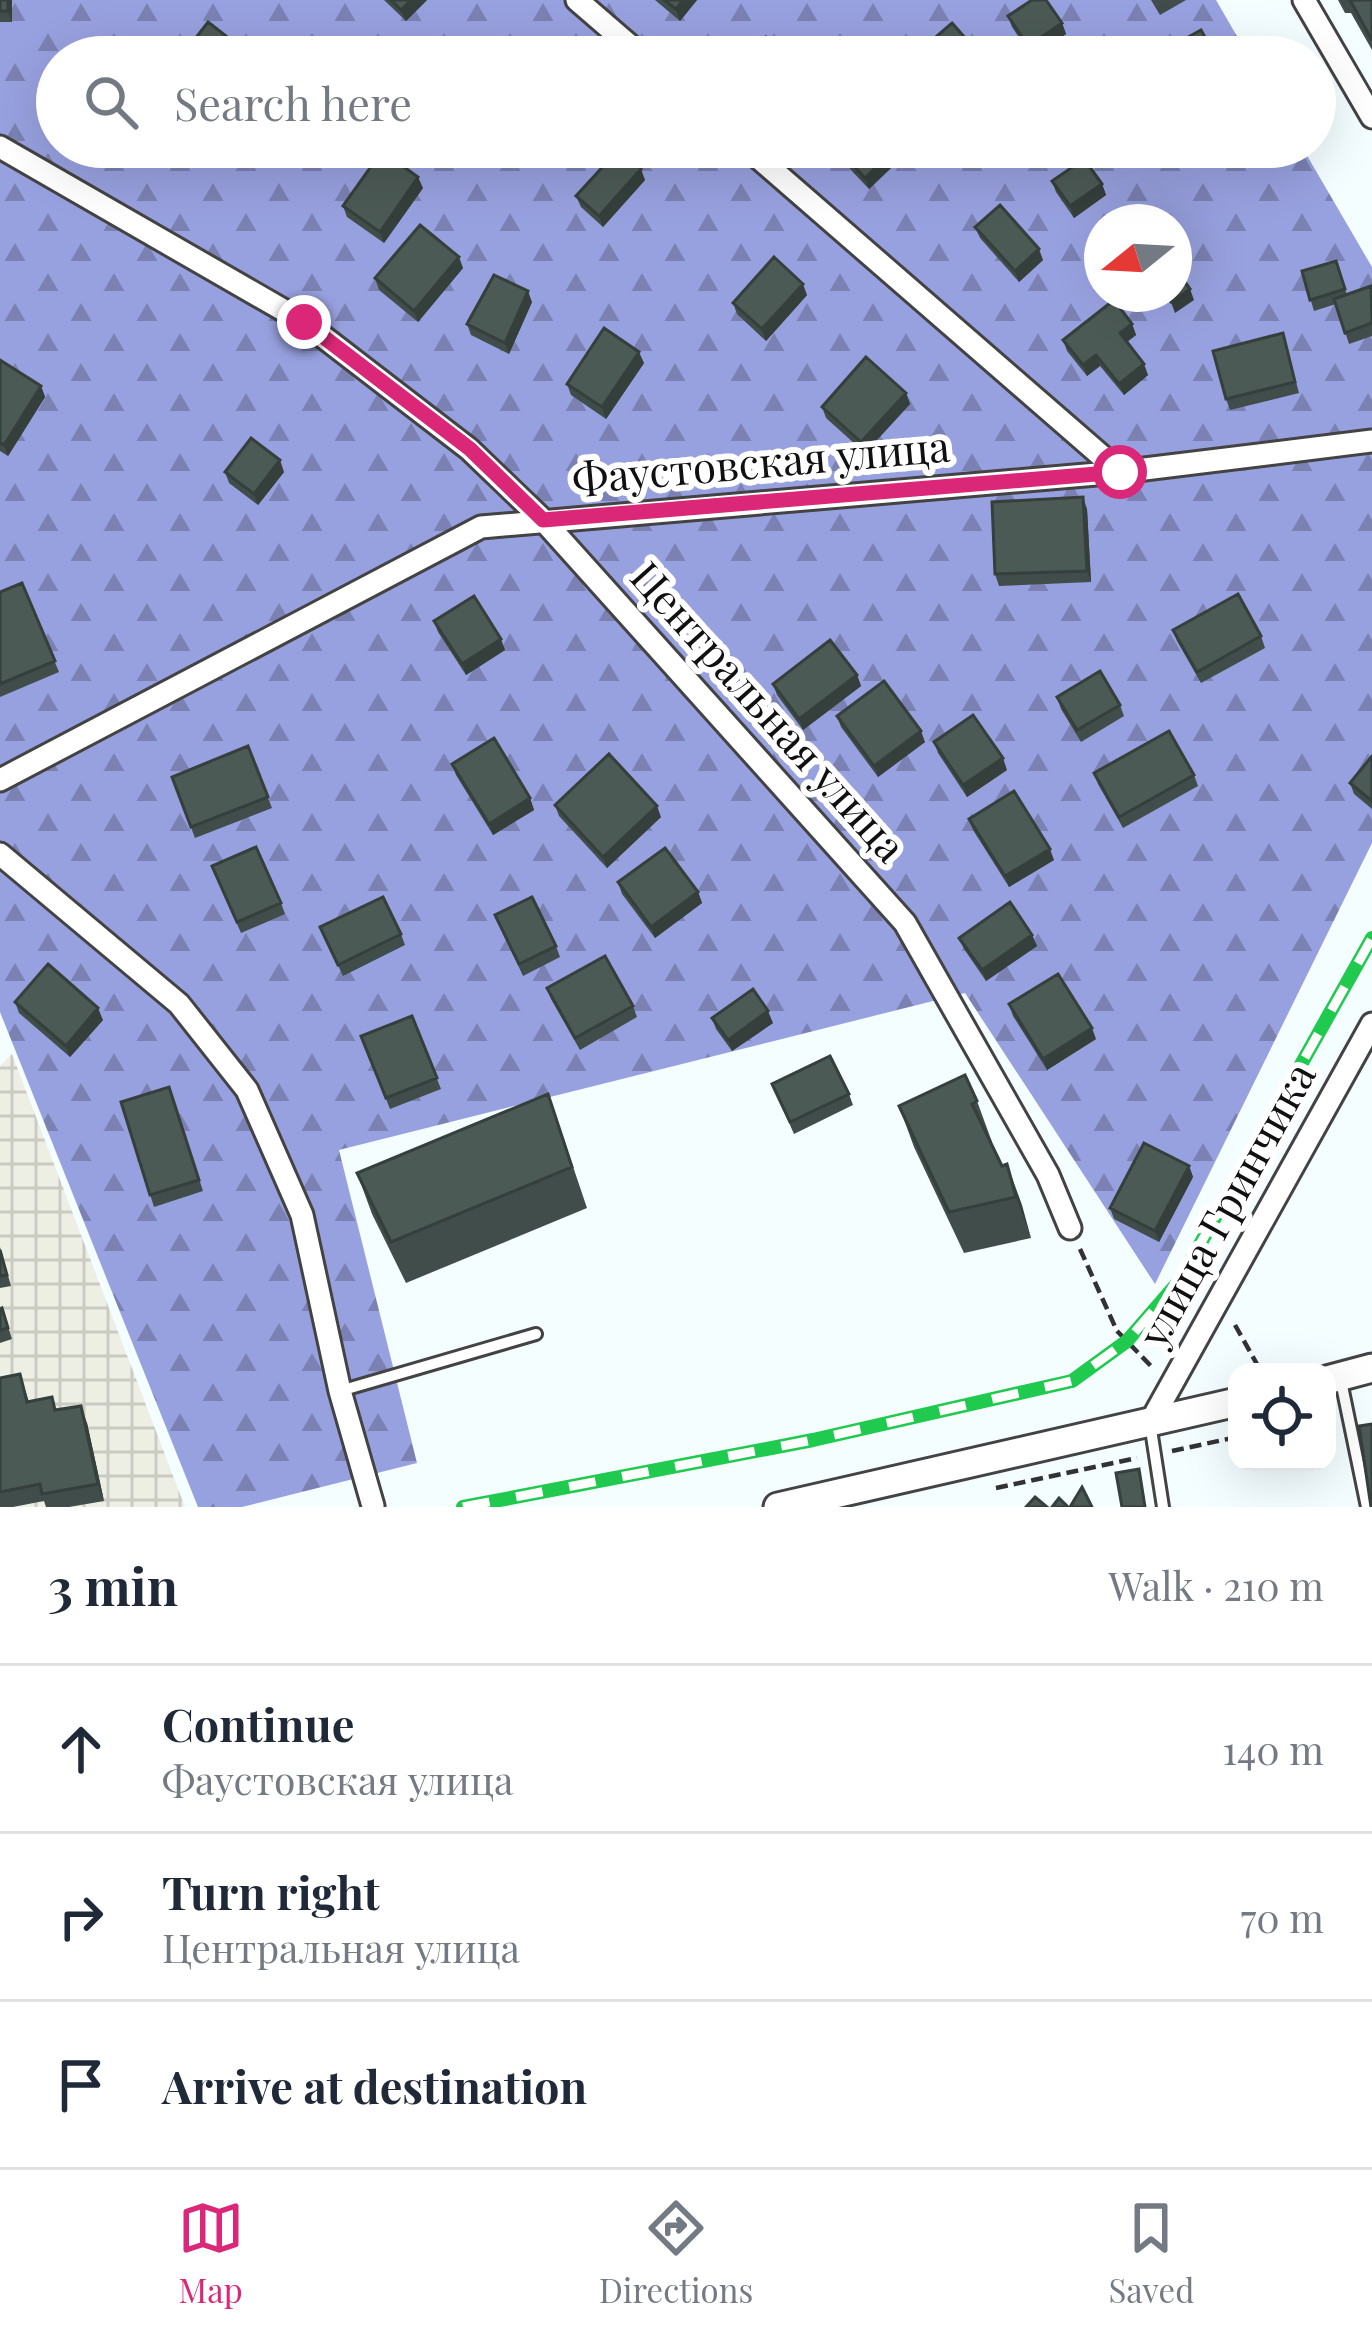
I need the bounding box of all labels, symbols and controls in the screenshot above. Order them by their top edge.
search box [36,36,1336,168]
icon: search [78,69,144,135]
text: Search here [174,72,412,132]
north arrow [1084,204,1192,312]
route end [277,295,331,349]
street label: Фаустовская улица [570,417,952,505]
route start [1093,445,1147,499]
street label: Центральная улица [620,549,919,873]
street label: улица Гринчика [1123,1052,1327,1357]
map controls [1228,1363,1336,1471]
button: locate [1228,1363,1336,1471]
text: 3 min [48,1551,178,1619]
text: Walk · 210 m [1109,1559,1324,1611]
text: Continue [162,1693,354,1753]
icon: ahead [48,1716,114,1782]
text: 140 m [1223,1723,1324,1775]
text: Фаустовская улица [162,1753,513,1805]
text: Turn right [162,1861,380,1921]
icon: right [48,1884,114,1950]
text: 70 m [1240,1891,1324,1943]
text: Центральная улица [162,1921,520,1973]
icon: arrive [48,2052,114,2118]
text: Arrive at destination [162,2055,587,2115]
tab: Map [178,2195,244,2311]
tab: Directions [599,2195,753,2311]
tab: Saved [1109,2195,1194,2311]

